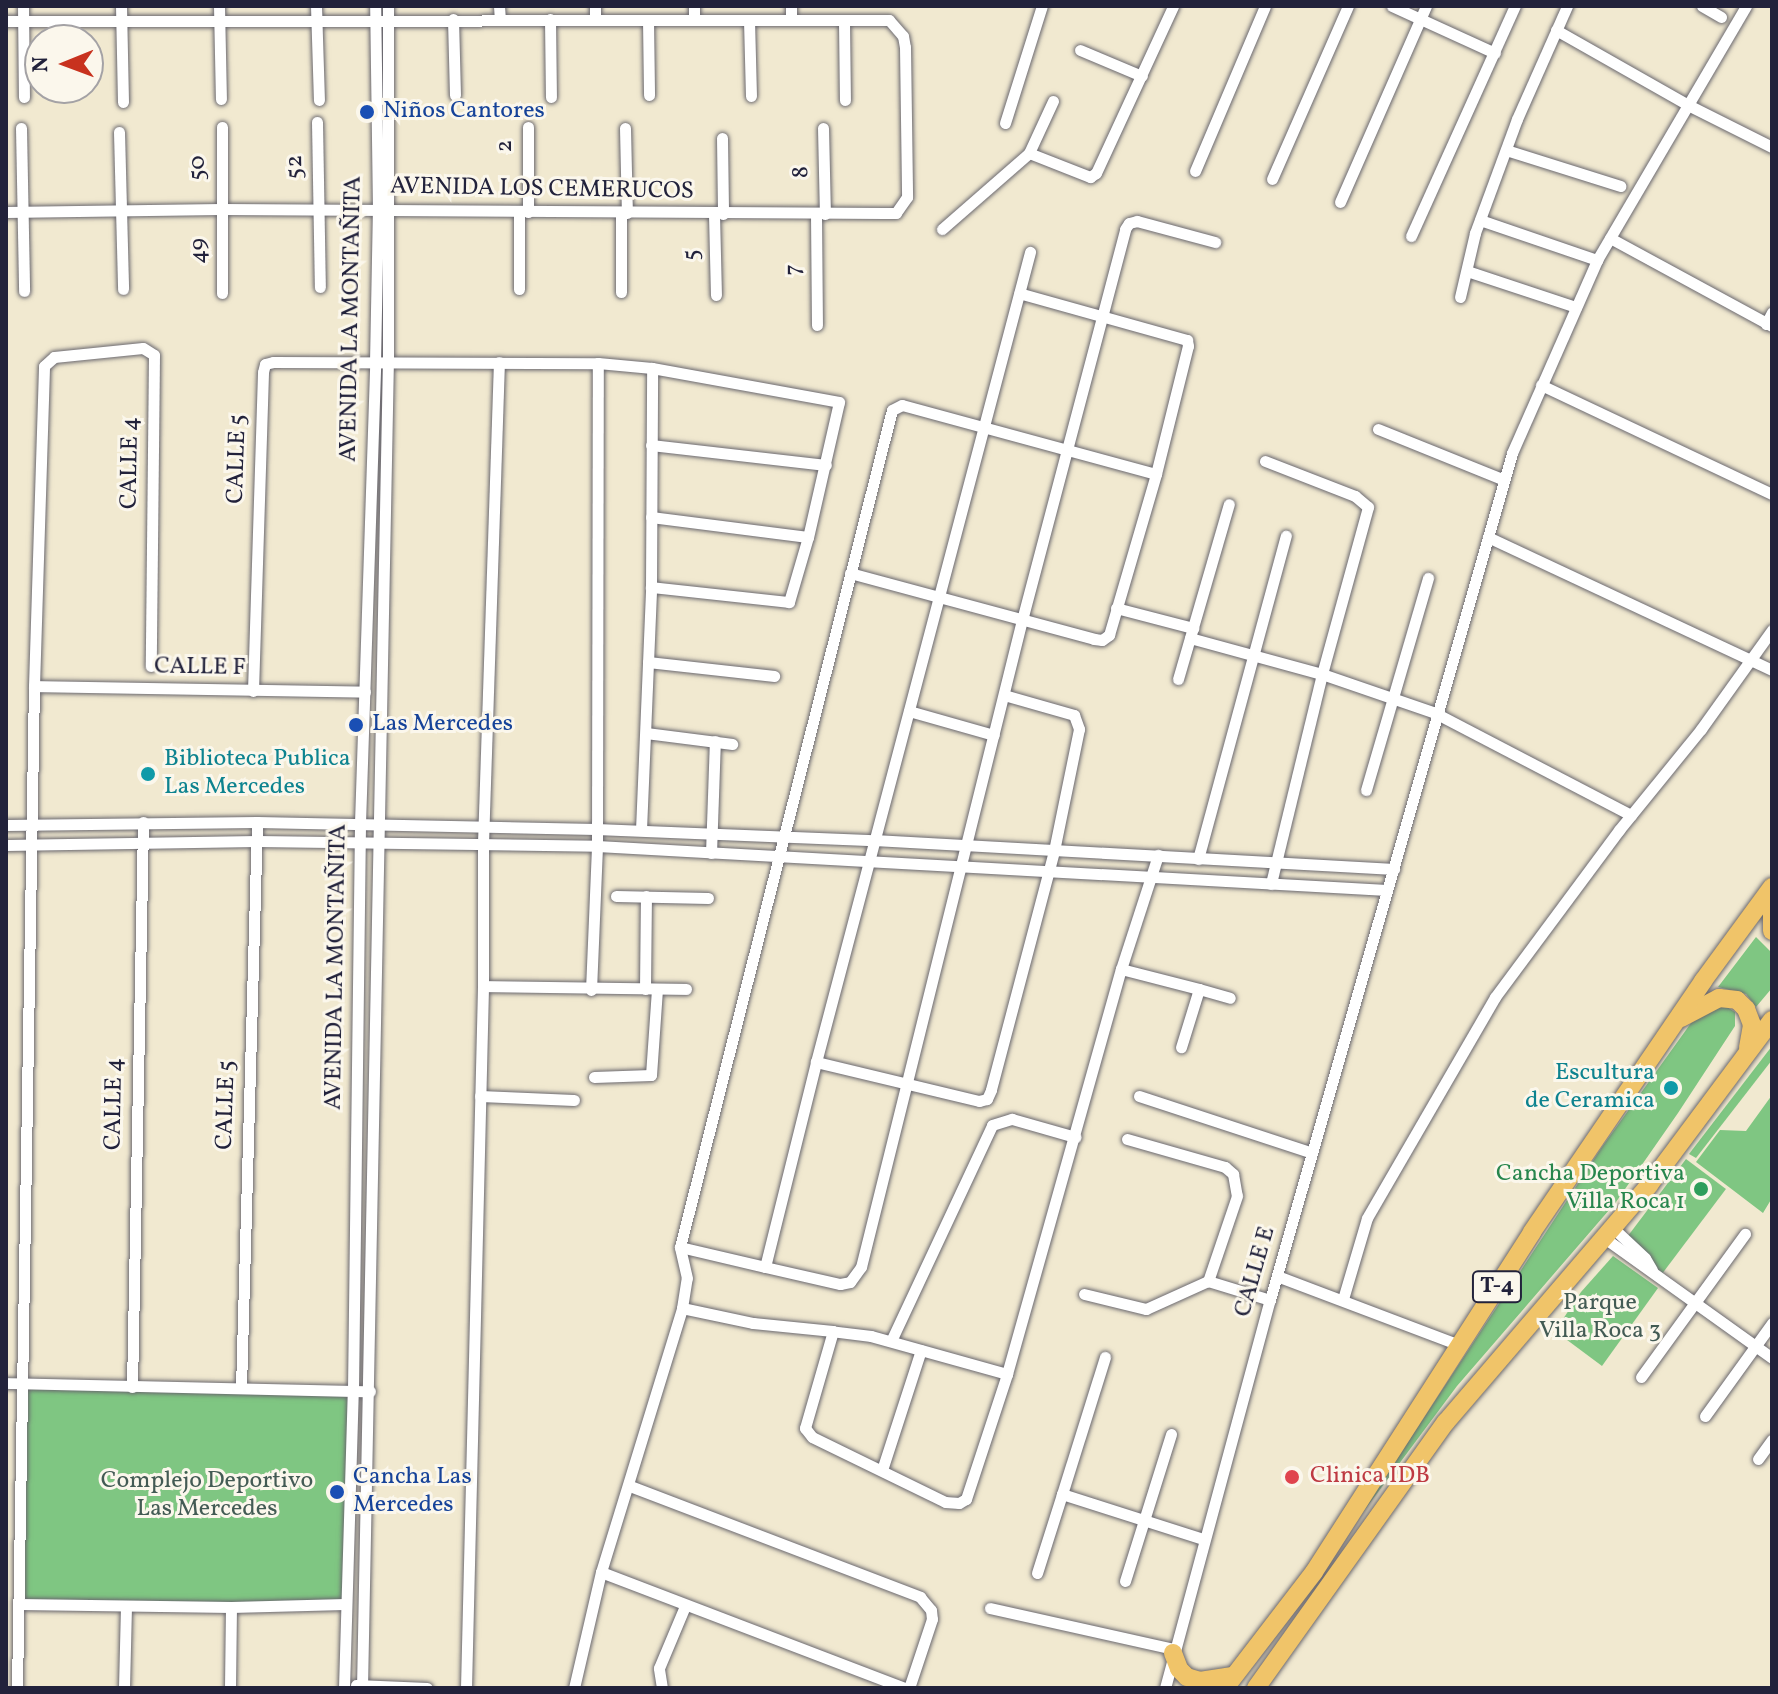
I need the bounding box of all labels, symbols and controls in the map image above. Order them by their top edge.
north arrow [24,24,104,104]
text: N [26,56,57,73]
place label: Niños Cantores [383,98,545,126]
marker: Niños Cantores [358,103,376,121]
street label: 2 [492,140,520,152]
street label: 50 [185,155,213,181]
street label: 52 [281,155,311,179]
street label: 8 [787,165,817,179]
street label: AVENIDA LOS CEMERUCOS [390,173,694,207]
street label: AVENIDA LA MONTAÑITA [335,176,369,462]
street label: 49 [186,238,214,264]
street label: 5 [679,249,707,261]
street label: 7 [781,264,809,276]
street label: CALLE 5 [222,414,254,504]
street label: CALLE 4 [116,416,146,510]
street label: CALLE F [154,653,246,683]
place label: Las Mercedes [372,711,513,739]
marker: Las Mercedes [347,716,365,734]
place label: Biblioteca Publica Las Mercedes [164,746,351,802]
marker: Biblioteca Publica Las Mercedes [139,765,157,783]
street label: AVENIDA LA MONTAÑITA [320,824,354,1110]
street label: CALLE 4 [100,1057,130,1151]
street label: CALLE 5 [211,1060,243,1150]
place label: Escultura de Ceramica [1525,1060,1655,1116]
marker: Escultura de Ceramica [1662,1079,1680,1097]
place label: Cancha Deportiva Villa Roca 1 [1496,1161,1685,1217]
marker: Cancha Deportiva Villa Roca 1 [1692,1180,1710,1198]
street label: CALLE E [1229,1224,1283,1320]
road number: T-4 [1471,1269,1523,1305]
park label: Parque Villa Roca 3 [1539,1290,1661,1346]
place label: Clinica IDB [1310,1463,1430,1491]
place label: Cancha Las Mercedes [353,1464,472,1520]
marker: Clinica IDB [1281,1466,1303,1488]
park label: Complejo Deportivo Las Mercedes [101,1468,313,1524]
marker: Cancha Las Mercedes [328,1483,346,1501]

